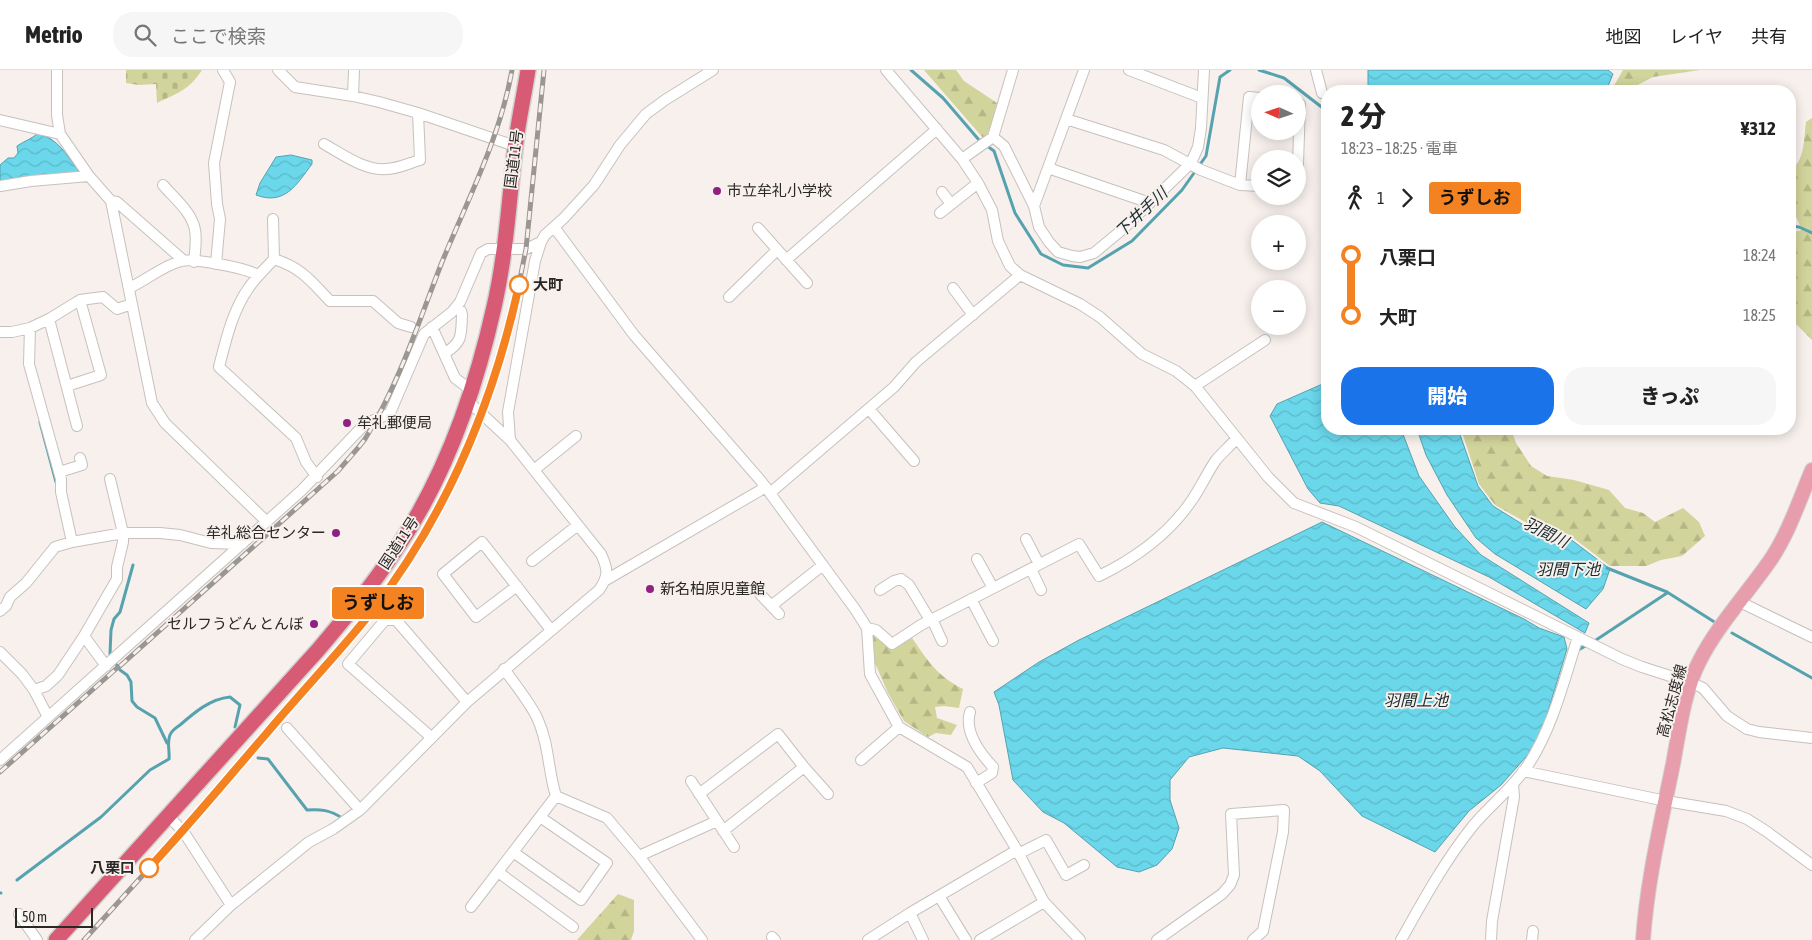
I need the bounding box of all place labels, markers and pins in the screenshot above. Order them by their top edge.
place label: 市立牟礼小学校 [727,182,832,199]
marker: 市立牟礼小学校 [711,185,723,197]
marker: 大町 [509,275,529,295]
place label: 大町 [533,276,563,293]
place label: 牟礼郵便局 [357,414,432,431]
marker: 牟礼郵便局 [341,417,353,429]
place label: 牟礼総合センター [206,524,326,541]
marker: 牟礼総合センター [330,527,342,539]
place label: 新名柏原児童館 [660,580,765,597]
marker: 新名柏原児童館 [644,583,656,595]
place label: セルフうどん とんぼ [167,615,304,632]
marker: セルフうどん とんぼ [308,618,320,630]
marker: 八栗口 [139,858,159,878]
place label: 八栗口 [90,859,135,876]

